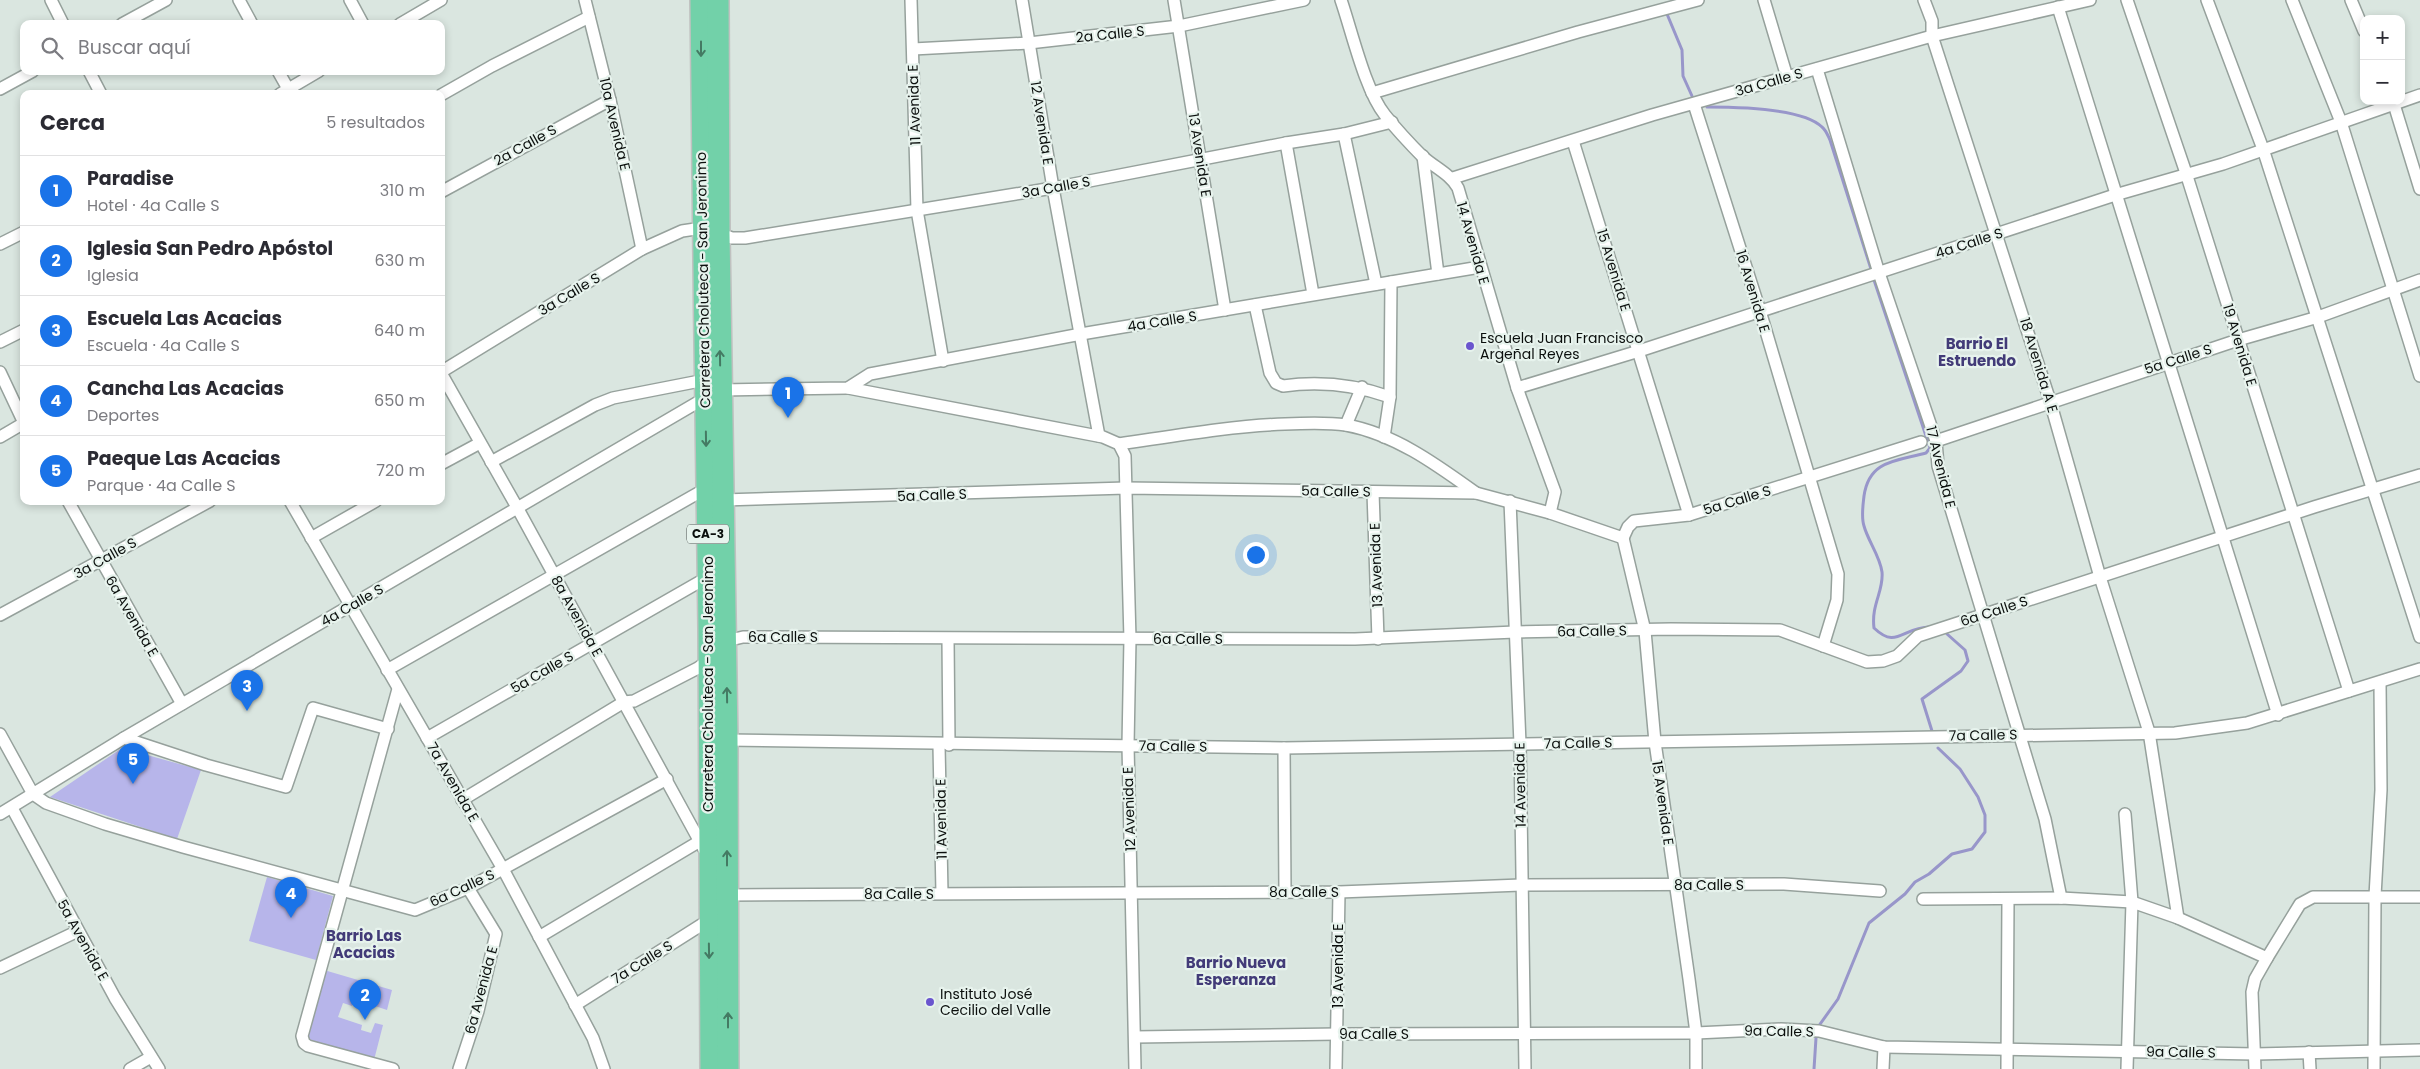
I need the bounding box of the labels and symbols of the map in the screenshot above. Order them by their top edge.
street label: 2a Calle S [1075,20,1145,48]
one-way arrow [696,40,706,56]
street label: 3a Calle S [1733,63,1805,101]
street label: 11 Avenida E [903,64,925,146]
street label: 10a Avenida E [595,76,635,172]
street label: 12 Avenida E [1026,80,1058,166]
street label: 13 Avenida E [1183,112,1217,198]
street label: 2a Calle S [490,120,560,170]
street label: Carretera Choluteca - San Jeronimo [691,152,715,408]
street label: 3a Calle S [1020,171,1092,203]
street label: 14 Avenida E [1452,199,1494,287]
street label: 4a Calle S [1933,223,2005,263]
street label: 15 Avenida E [1592,226,1636,314]
street label: 16 Avenida E [1731,247,1775,335]
street label: 3a Calle S [534,268,604,320]
street label: 19 Avenida E [2218,301,2262,389]
street label: 4a Calle S [1126,306,1198,336]
street label: 18 Avenida A E [2015,315,2063,415]
place label: Escuela Juan Francisco Argeñal Reyes [1480,328,1643,364]
district label: Barrio El Estruendo [1938,333,2017,371]
street label: 5a Calle S [2142,339,2214,379]
marker: Escuela Juan Francisco Argeñal Reyes [1464,340,1476,352]
one-way arrow [715,350,725,366]
pin: 1 [772,377,804,418]
street label: 17 Avenida E [1921,424,1961,510]
one-way arrow [701,430,711,446]
street label: 5a Calle S [1301,480,1371,502]
street label: 5a Calle S [1701,480,1773,520]
street label: 5a Calle S [897,484,967,506]
street label: 13 Avenida E [1365,522,1387,608]
road number: CA-3 [687,524,729,544]
street label: 3a Calle S [70,532,140,584]
your location [1243,542,1269,568]
street label: Carretera Choluteca - San Jeronimo [698,556,718,812]
street label: 6a Avenida E [101,572,163,660]
street label: 8a Avenida E [546,572,608,660]
street label: 4a Calle S [317,579,387,631]
street label: 6a Calle S [1958,591,2030,631]
street label: 6a Calle S [1557,620,1627,642]
street label: 6a Calle S [748,627,818,647]
street label: 6a Calle S [1153,629,1223,649]
street label: 5a Calle S [507,646,577,698]
pin: 3 [231,670,263,711]
one-way arrow [722,688,732,704]
street label: 7a Calle S [1949,724,2017,746]
street label: 7a Calle S [1544,732,1612,754]
street label: 7a Calle S [1139,735,1207,757]
street label: 7a Avenida E [422,738,484,826]
street label: 14 Avenida E [1509,742,1531,828]
pin: 5 [117,743,149,784]
street label: 15 Avenida E [1647,759,1679,847]
street label: 12 Avenida E [1118,766,1140,852]
street label: 11 Avenida E [930,778,952,860]
one-way arrow [722,850,732,866]
street label: 6a Calle S [426,864,498,912]
street label: 8a Calle S [1674,875,1744,895]
pin: 4 [275,877,307,918]
street label: 8a Calle S [1269,882,1339,902]
street label: 8a Calle S [864,884,934,904]
street label: 5a Avenida E [52,896,114,984]
street label: 13 Avenida E [1328,924,1348,1008]
district label: Barrio Las Acacias [326,925,402,963]
street label: 7a Calle S [608,935,676,989]
one-way arrow [704,942,714,959]
street label: 6a Avenida E [460,944,502,1036]
district label: Barrio Nueva Esperanza [1186,952,1286,990]
pin: 2 [349,979,381,1020]
place label: Instituto José Cecilio del Valle [940,984,1051,1020]
marker: Instituto José Cecilio del Valle [924,996,936,1008]
one-way arrow [723,1013,733,1029]
street label: 9a Calle S [1744,1020,1814,1042]
street label: 9a Calle S [1339,1024,1409,1044]
street label: 9a Calle S [2146,1041,2216,1063]

